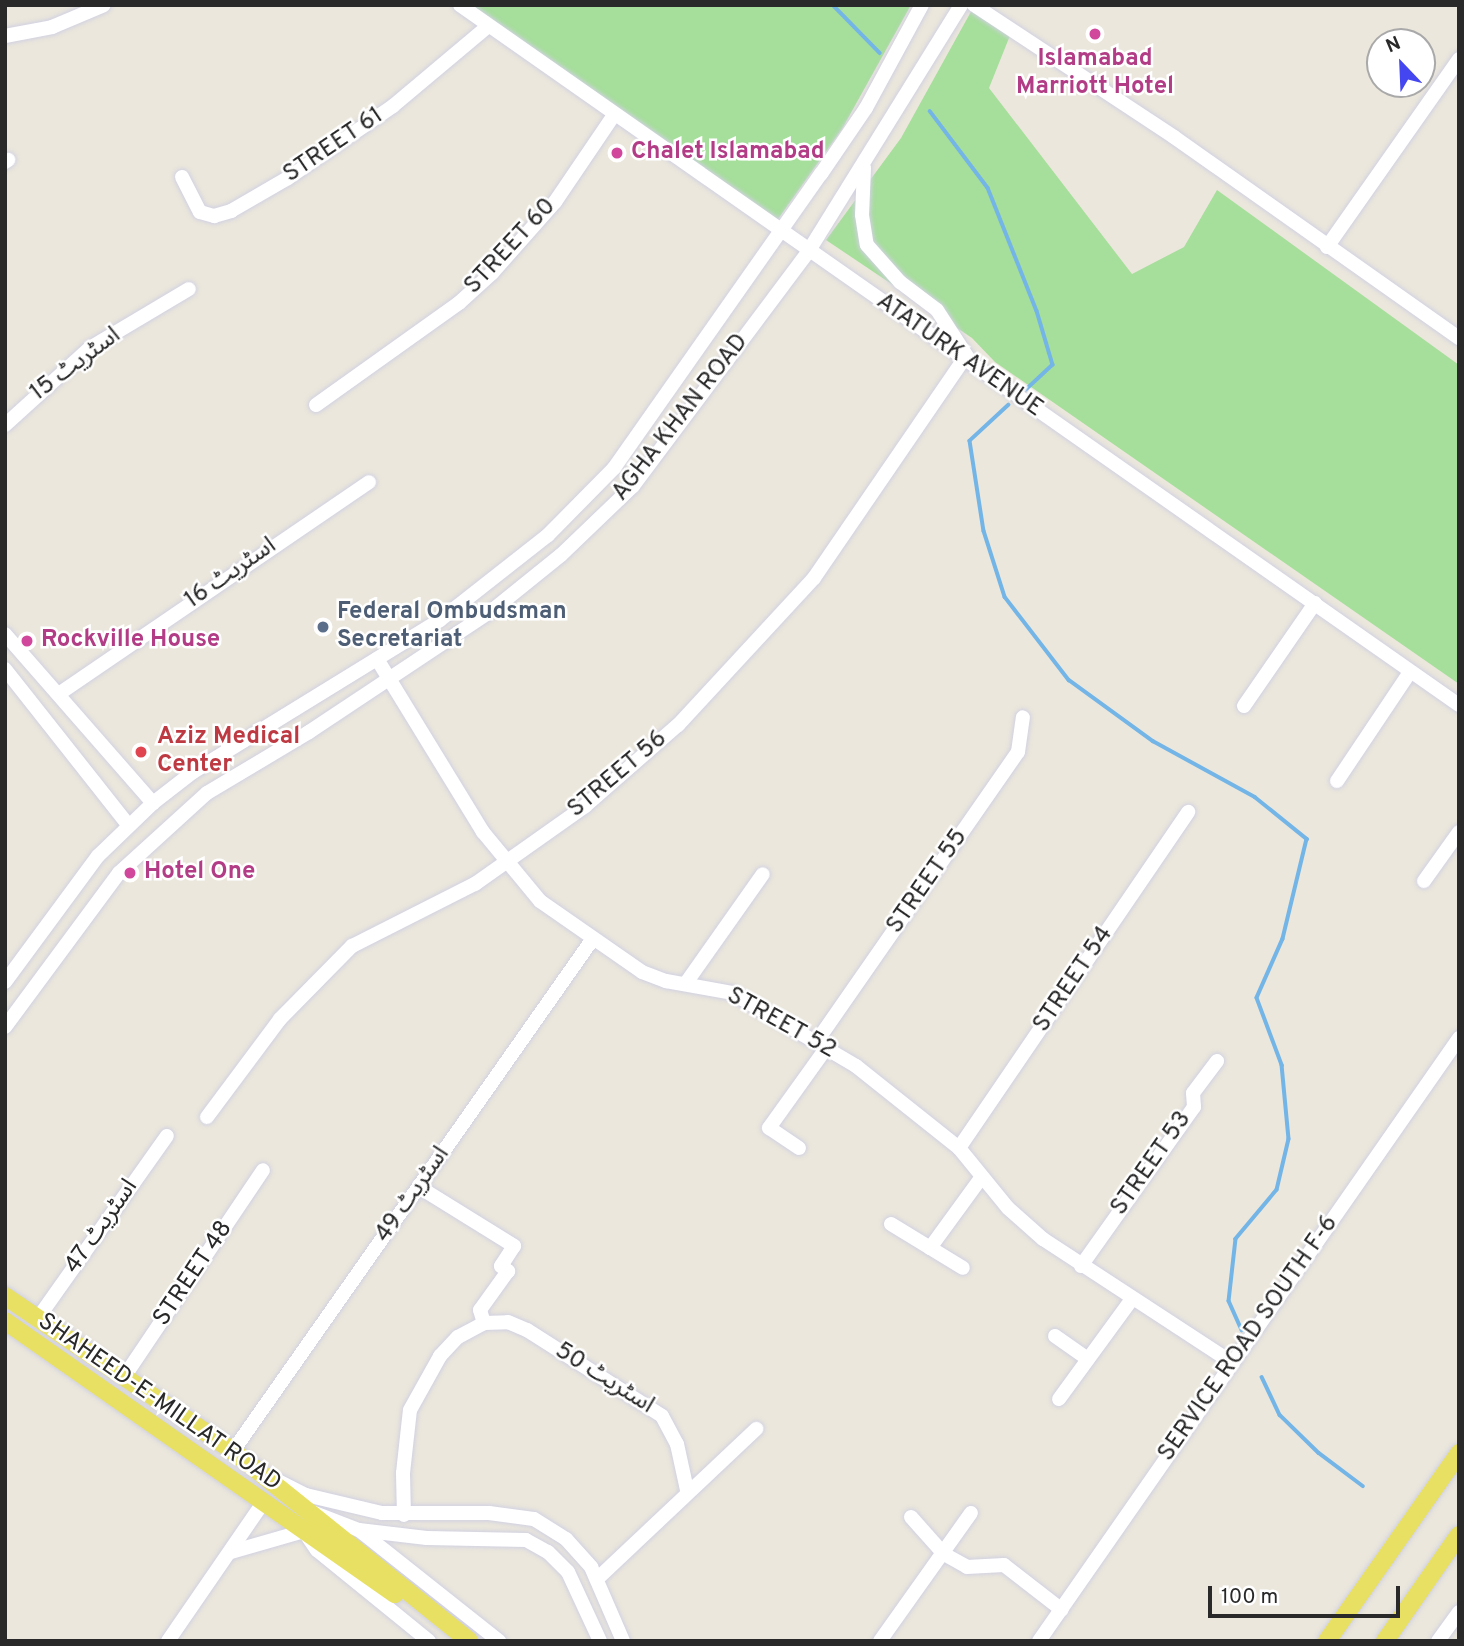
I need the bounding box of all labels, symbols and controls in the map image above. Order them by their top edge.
marker: Islamabad Marriott Hotel [1087,26,1103,42]
north arrow [1366,28,1436,98]
text: N [1383,32,1405,59]
place label: Islamabad Marriott Hotel [1016,46,1174,102]
street label: STREET 61 [278,102,390,190]
place label: Chalet Islamabad [631,139,825,167]
marker: Chalet Islamabad [609,145,625,161]
street label: STREET 60 [459,193,563,301]
street label: ATATURK AVENUE [870,288,1048,424]
street label: اسٹریٹ 15 [25,322,127,408]
street label: AGHA KHAN ROAD [607,328,755,508]
street label: اسٹریٹ 16 [180,532,282,616]
place label: Federal Ombudsman Secretariat [337,599,567,655]
marker: Federal Ombudsman Secretariat [315,619,331,635]
place label: Rockville House [41,627,220,655]
marker: Rockville House [19,633,35,649]
place label: Aziz Medical Center [157,724,300,780]
street label: STREET 56 [562,725,674,825]
marker: Aziz Medical Center [131,742,151,762]
street label: STREET 55 [881,824,975,940]
place label: Hotel One [144,859,255,887]
marker: Hotel One [122,865,138,881]
street label: STREET 54 [1028,921,1120,1039]
street label: STREET 52 [721,982,841,1066]
street label: STREET 53 [1105,1106,1199,1222]
street label: اسٹریٹ 49 [370,1142,456,1248]
street label: اسٹریٹ 47 [59,1174,145,1280]
street label: SERVICE ROAD SOUTH F-6 [1153,1210,1345,1468]
street label: STREET 48 [148,1216,240,1332]
street label: SHAHEED-E-MILLAT ROAD [31,1308,287,1498]
street label: اسٹریٹ 50 [549,1337,659,1421]
scale bar [1212,1572,1404,1616]
text: 100 m [1221,1584,1278,1611]

